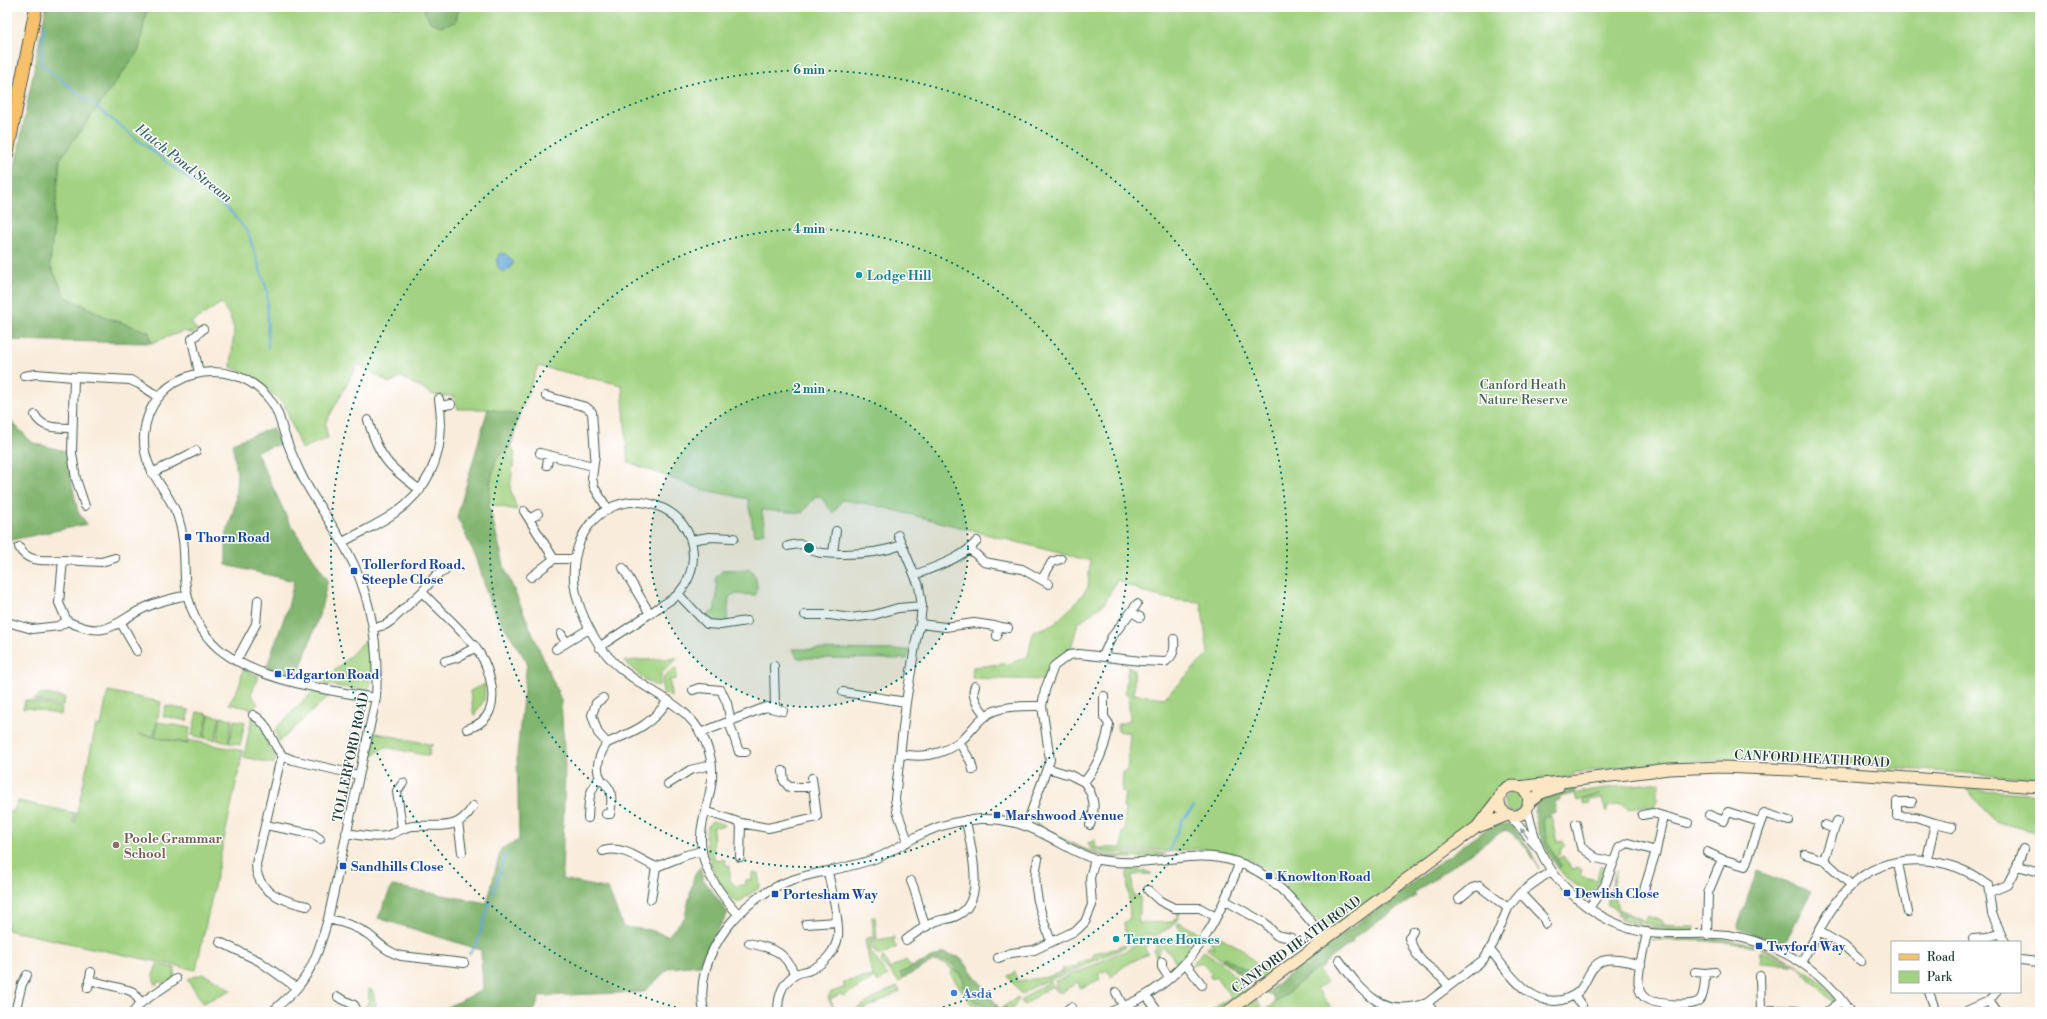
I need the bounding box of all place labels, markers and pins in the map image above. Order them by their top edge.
place label: Lodge Hill [867,268,932,284]
marker: Lodge Hill [854,270,864,280]
place label: Thorn Road [196,530,270,546]
marker: Thorn Road [183,532,193,542]
centre of rings [802,541,816,555]
place label: Tollerford Road, Steeple Close [362,557,465,588]
marker: Tollerford Road, Steeple Close [349,566,359,576]
place label: Edgarton Road [286,667,379,683]
marker: Edgarton Road [273,669,283,679]
place label: Marshwood Avenue [1005,808,1124,824]
marker: Marshwood Avenue [992,810,1002,820]
place label: Poole Grammar School [124,831,222,862]
marker: Poole Grammar School [111,840,121,850]
place label: Sandhills Close [351,859,444,875]
marker: Sandhills Close [338,861,348,871]
place label: Knowlton Road [1277,869,1371,885]
marker: Knowlton Road [1264,871,1274,881]
place label: Dewlish Close [1575,886,1659,902]
place label: Portesham Way [783,887,878,903]
marker: Dewlish Close [1562,888,1572,898]
marker: Portesham Way [770,889,780,899]
place label: Terrace Houses [1124,932,1220,948]
marker: Terrace Houses [1111,934,1121,944]
place label: Twyford Way [1767,939,1846,955]
marker: Twyford Way [1754,941,1764,951]
place label: Asda [961,986,993,1002]
marker: Asda [949,988,959,998]

